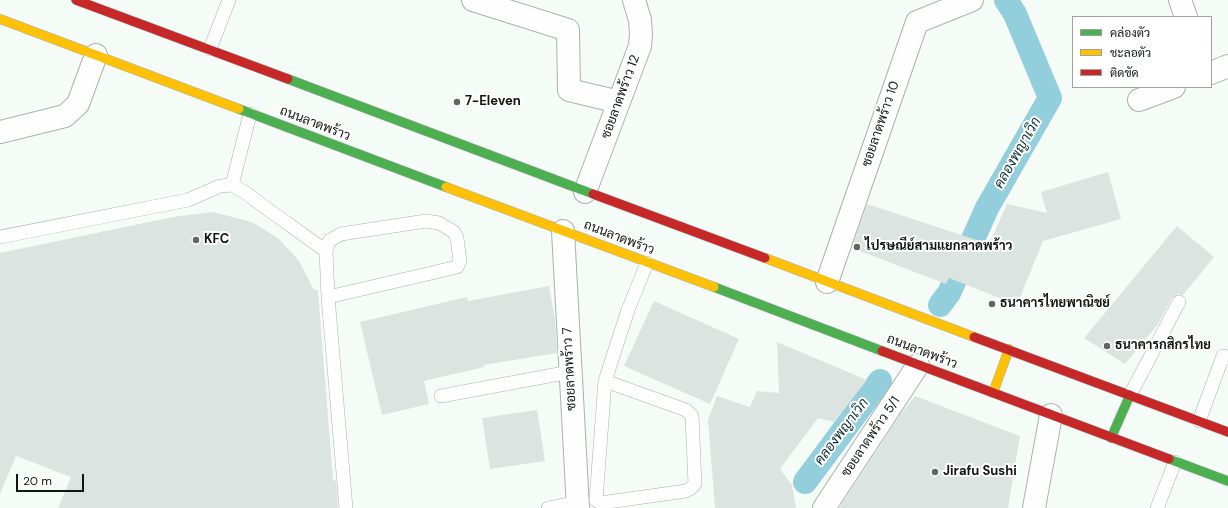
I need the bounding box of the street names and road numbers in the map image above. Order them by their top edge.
street label: ซอยลาดพร้าว 12 [599,53,643,141]
street label: ซอยลาดพร้าว 10 [859,79,903,169]
street label: ถนนลาดพร้าว [278,103,352,145]
street label: ถนนลาดพร้าว [582,217,656,259]
street label: ซอยลาดพร้าว 7 [560,327,580,411]
street label: ถนนลาดพร้าว [885,331,959,373]
street label: ซอยลาดพร้าว 5/1 [838,394,904,480]

